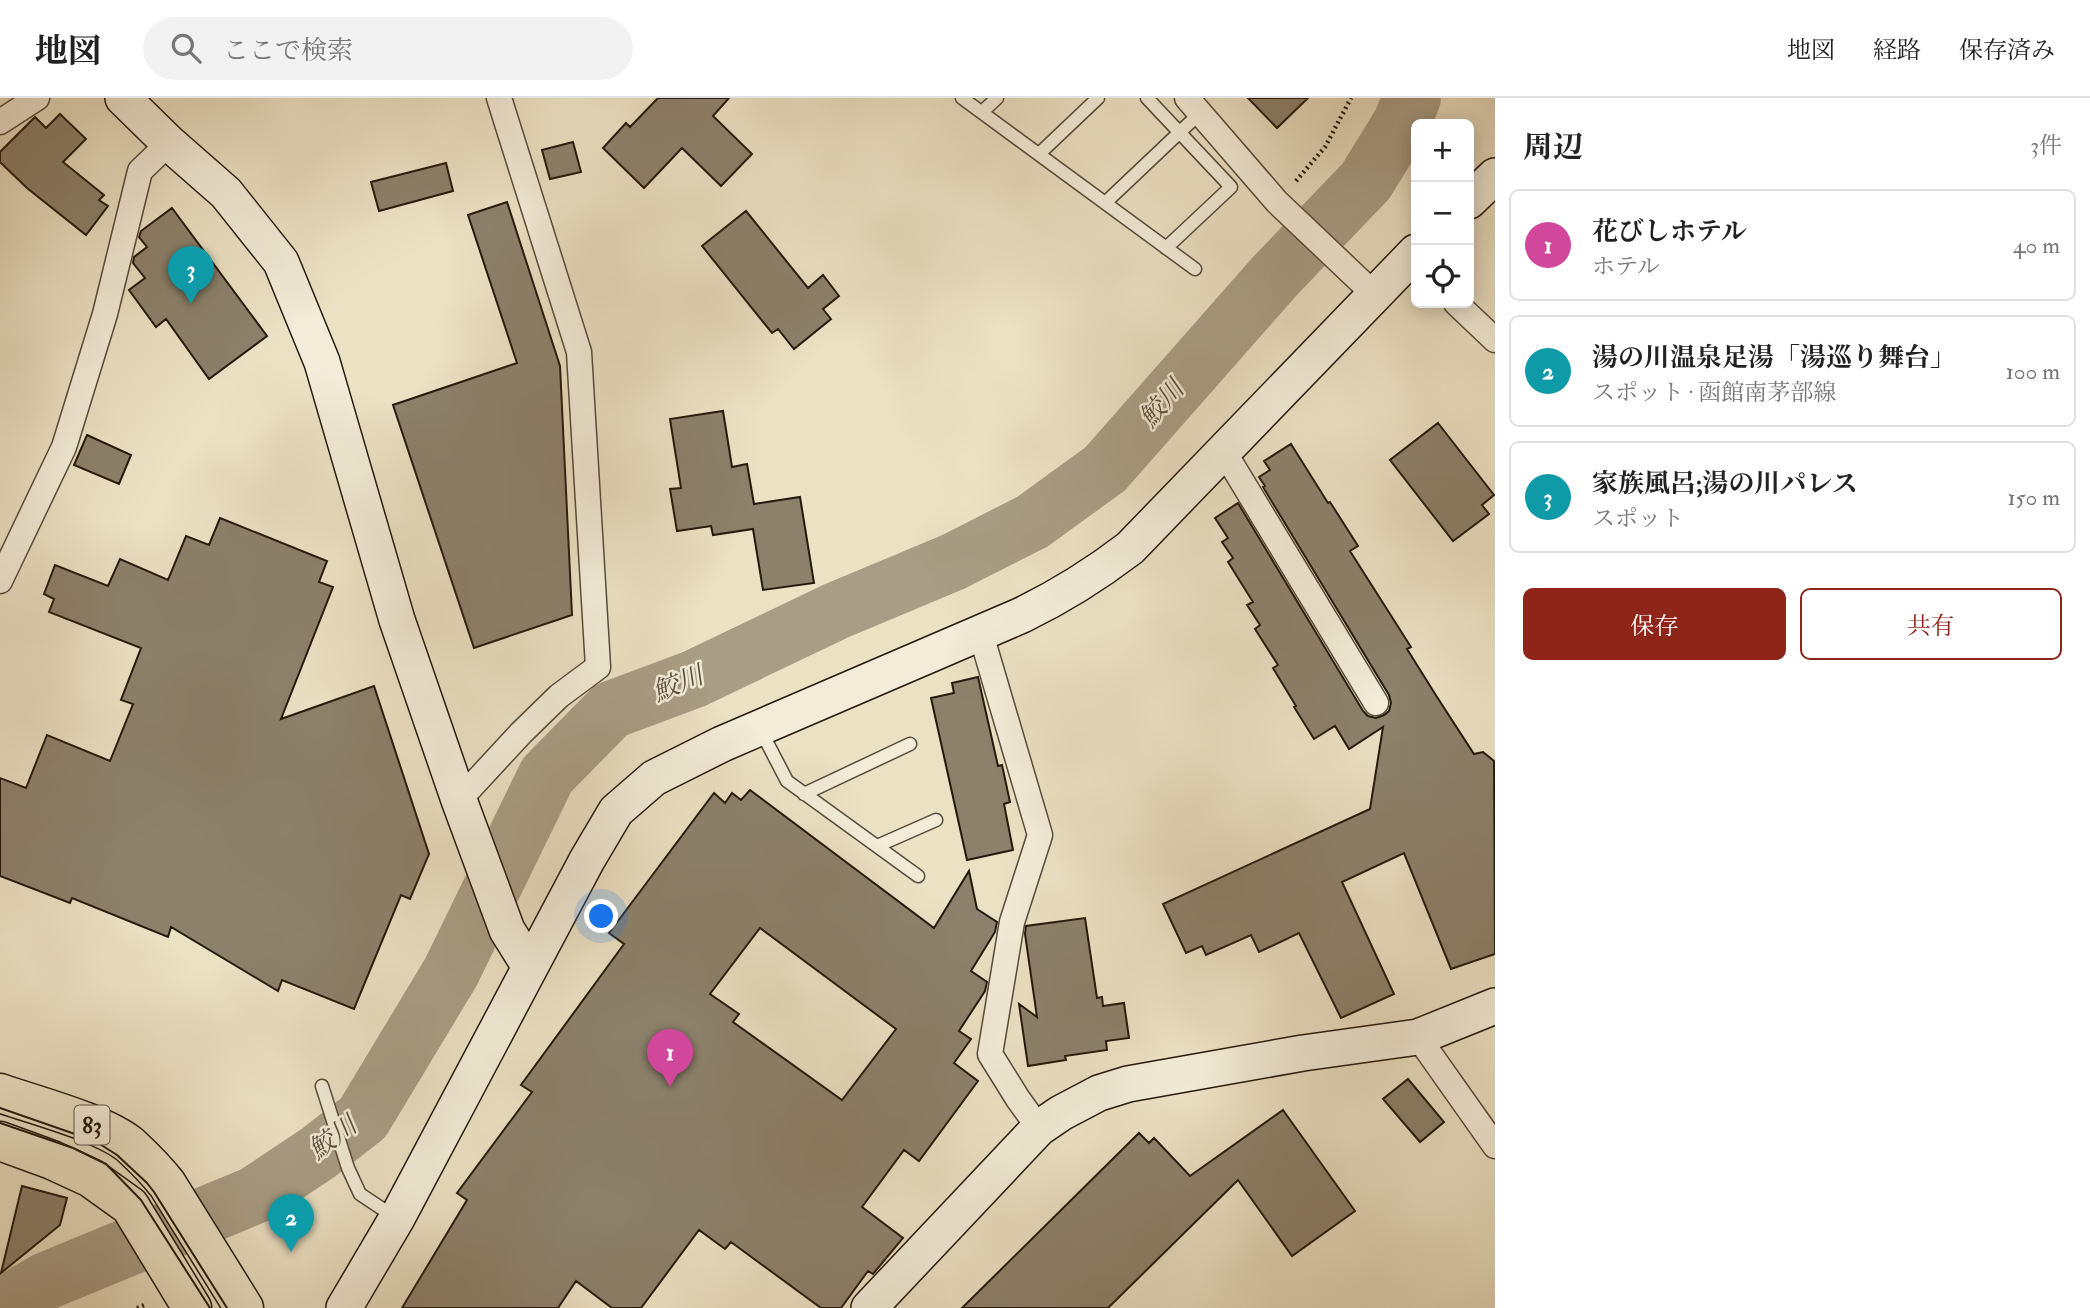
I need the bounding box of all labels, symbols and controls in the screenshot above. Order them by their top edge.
search box [143,17,633,80]
icon: search [167,29,205,67]
text: 地図 [35,31,101,72]
text: ここで検索 [223,35,353,67]
text: 地図 [1787,35,1835,66]
text: 経路 [1873,35,1921,66]
text: 保存済み [1959,35,2055,66]
map controls [1411,119,1474,308]
button: + [1411,119,1474,182]
text: 周辺 [1523,129,1583,166]
text: 3件 [2030,131,2062,160]
button: − [1411,182,1474,245]
text: 花びしホテル [1592,216,1747,248]
text: 1 [1544,231,1552,260]
text: 40 m [2013,231,2060,260]
button: locate [1411,245,1474,308]
pin: 3 [168,246,214,304]
text: ホテル [1592,252,1660,281]
text: 湯の川温泉足湯「湯巡り舞台」 [1592,342,1956,374]
text: 2 [1542,357,1554,386]
text: 100 m [2006,357,2060,386]
water label: 鮫川 [1133,372,1193,434]
text: スポット · 函館南茅部線 [1592,378,1836,407]
text: 家族風呂;湯の川パレス [1592,468,1858,500]
text: 3 [1544,483,1552,512]
text: 150 m [2007,483,2060,512]
text: スポット [1592,504,1684,533]
button: 保存 [1523,588,1786,660]
button: 共有 [1800,588,2062,660]
water label: 鮫川 [648,658,711,709]
your location [584,899,618,933]
pin: 1 [647,1029,693,1087]
road number: 83 [74,1106,110,1144]
water label: 鮫川 [303,1108,366,1166]
pin: 2 [268,1194,314,1252]

